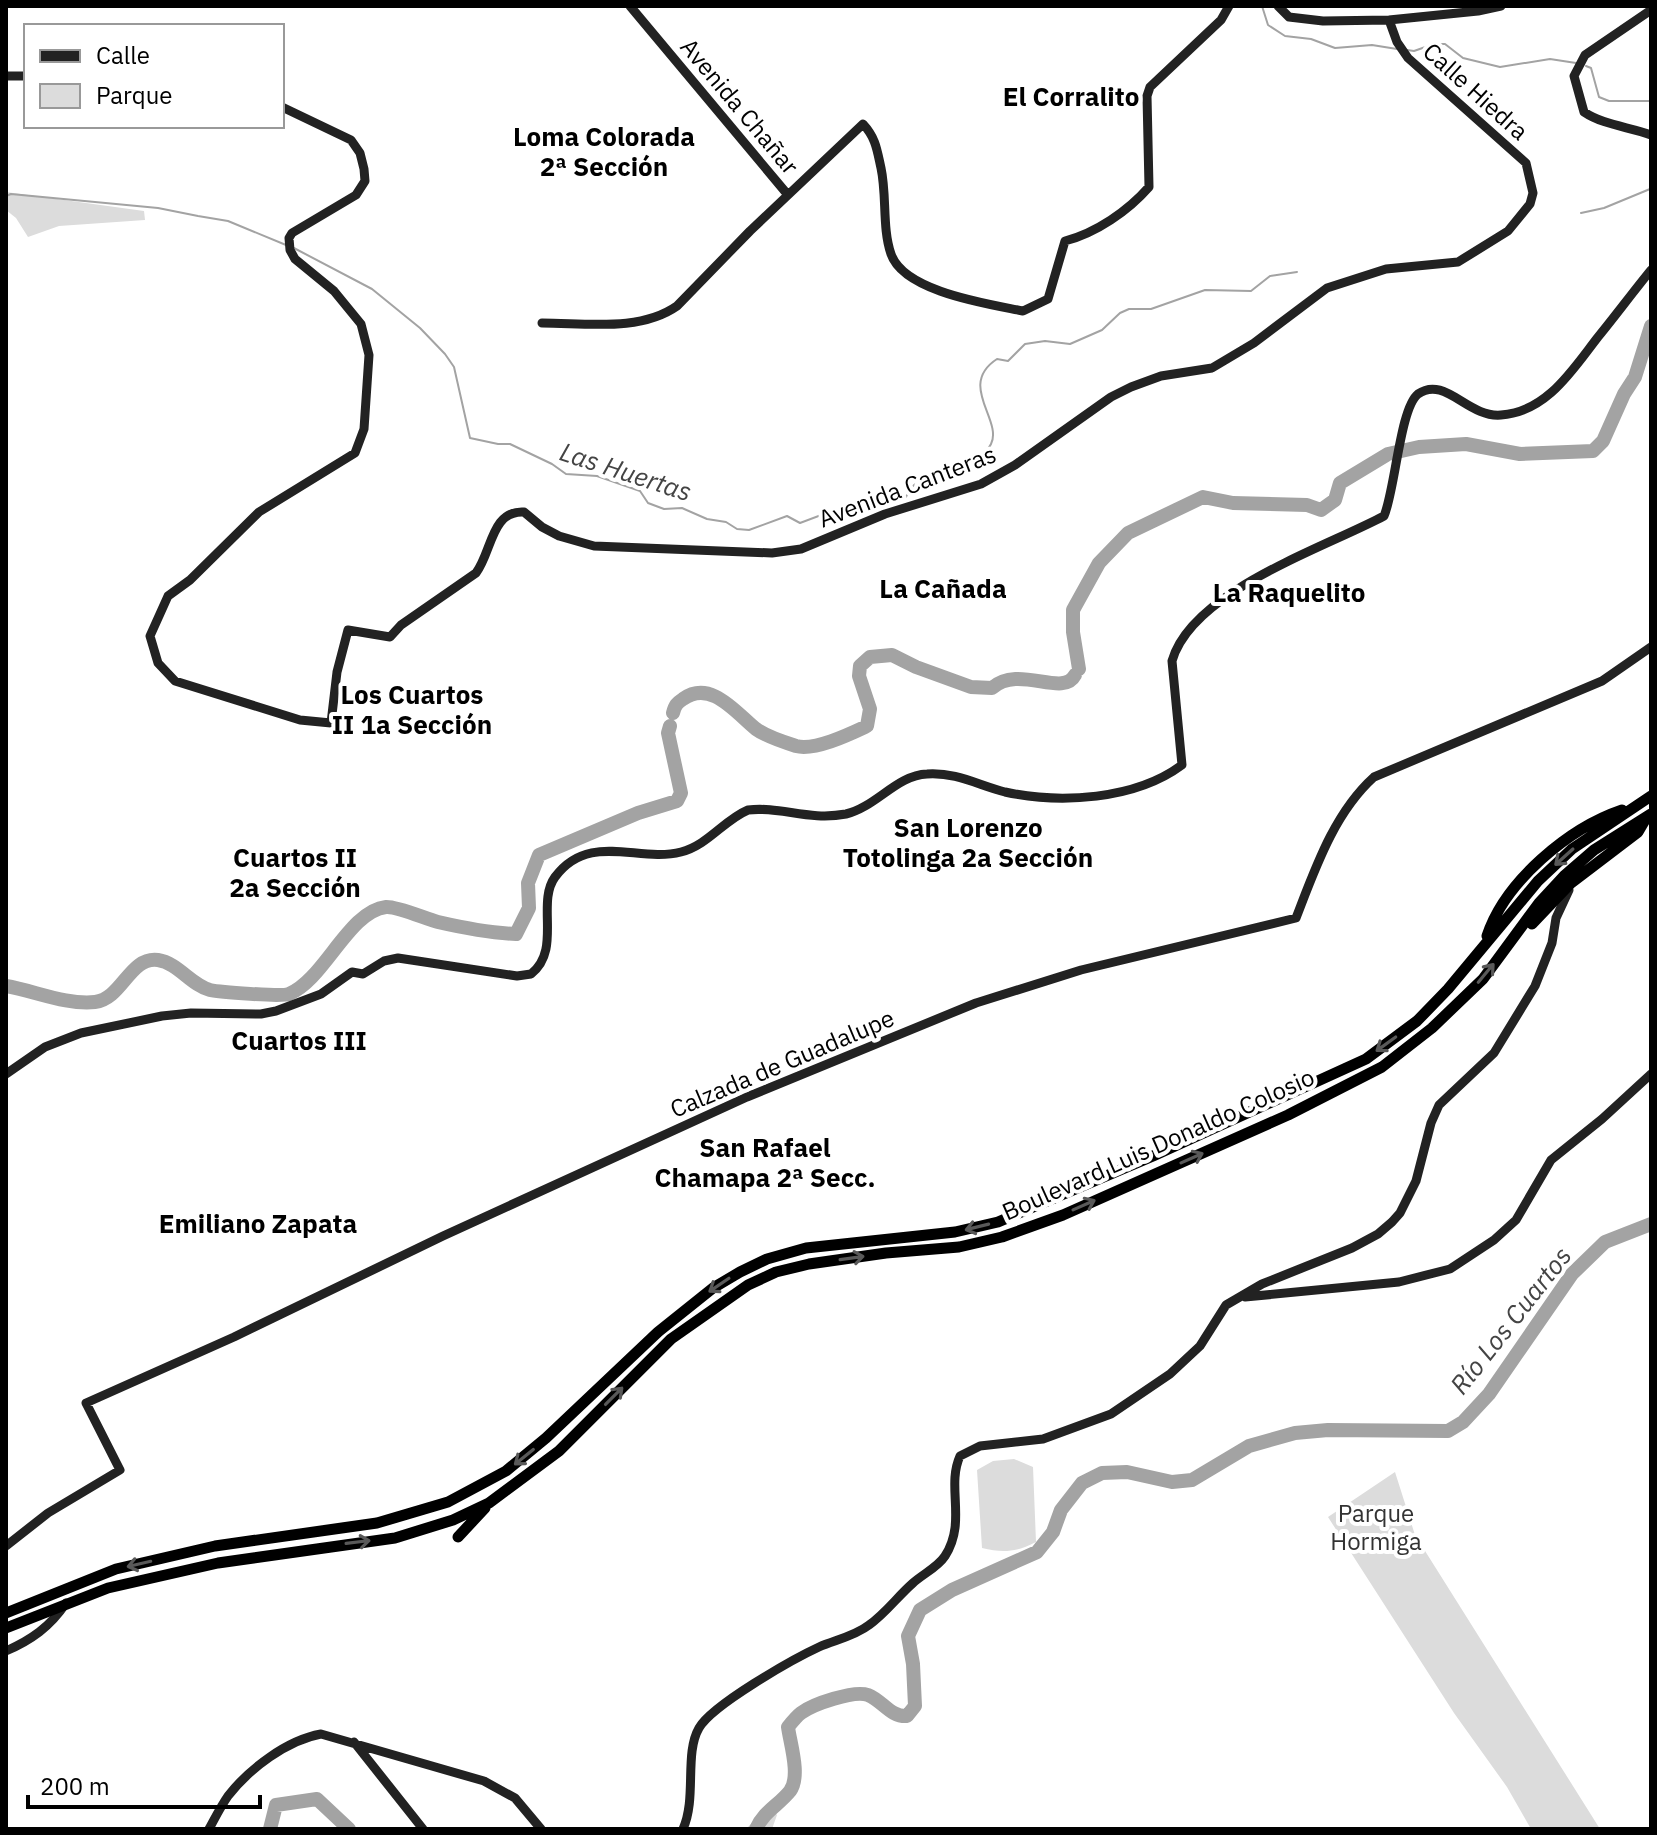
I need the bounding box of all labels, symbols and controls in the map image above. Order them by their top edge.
legend [24,24,284,128]
street label: Avenida Chañar [674,31,806,181]
street label: Calle Hiedra [1417,35,1536,147]
text: Calle [96,39,150,71]
text: Parque [96,79,173,111]
district label: El Corralito [1003,79,1139,113]
district label: Loma Colorada 2ª Sección [513,119,695,183]
water label: Las Huertas [556,434,696,508]
street label: Avenida Canteras [814,437,1000,535]
district label: La Cañada [879,571,1007,605]
district label: La Raquelito [1213,575,1365,609]
district label: Los Cuartos II 1a Sección [332,677,492,741]
district label: San Lorenzo Totolinga 2a Sección [843,810,1093,874]
district label: Cuartos II 2a Sección [229,840,361,904]
one-way arrow [1555,847,1575,865]
one-way arrow [1477,964,1495,984]
street label: Calzada de Guadalupe [665,1001,899,1125]
district label: Cuartos III [231,1023,367,1057]
one-way arrow [1376,1036,1397,1053]
street label: Boulevard Luis Donaldo Colosio [997,1061,1319,1227]
district label: San Rafael Chamapa 2ª Secc. [654,1130,876,1194]
one-way arrow [1179,1150,1203,1165]
one-way arrow [1071,1197,1096,1212]
district label: Emiliano Zapata [159,1206,358,1240]
one-way arrow [964,1220,990,1235]
water label: Río Los Cuartos [1442,1239,1578,1401]
one-way arrow [839,1250,864,1265]
one-way arrow [708,1277,730,1293]
one-way arrow [604,1386,624,1405]
one-way arrow [514,1448,535,1465]
park label: Parque Hormiga [1330,1497,1422,1557]
one-way arrow [344,1535,371,1550]
one-way arrow [127,1557,153,1572]
scale bar [28,1759,260,1809]
text: 200 m [40,1770,110,1802]

